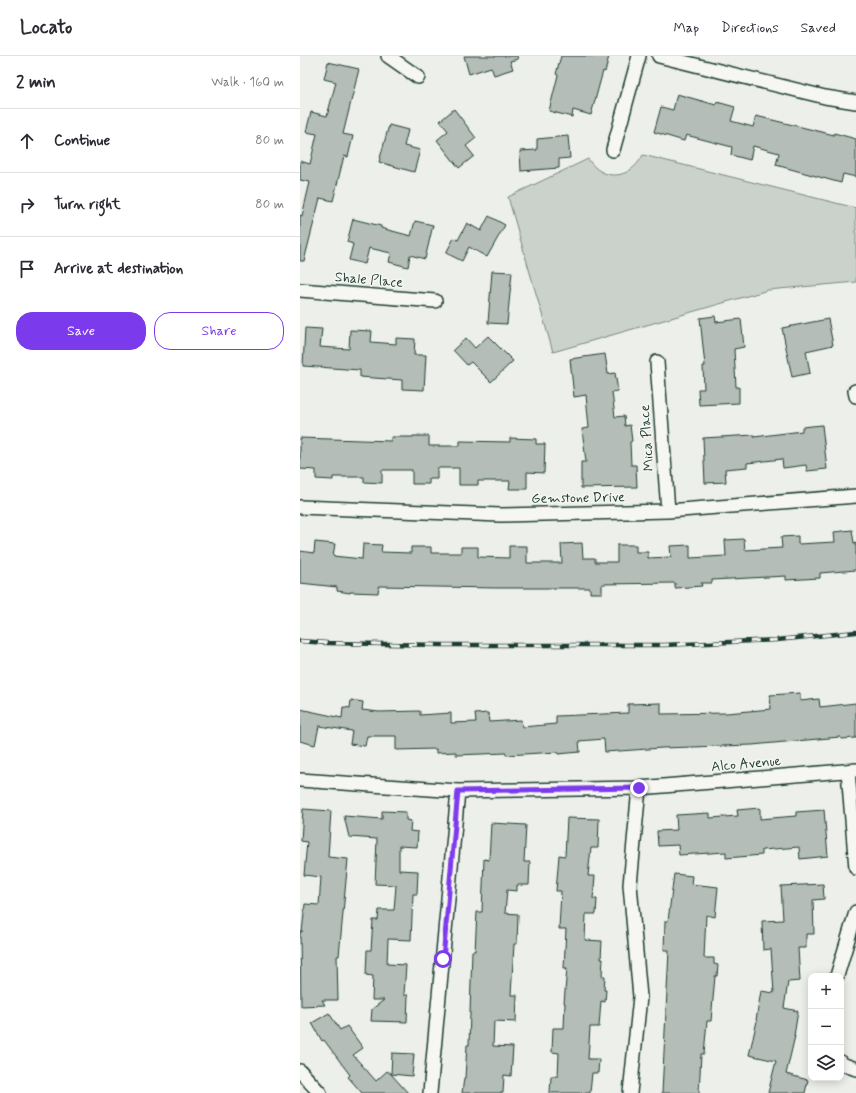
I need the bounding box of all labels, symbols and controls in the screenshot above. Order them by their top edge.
text: Locato [20,15,72,40]
text: Map [673,19,699,37]
text: Directions [721,19,779,37]
text: Saved [801,19,836,37]
text: 2 min [16,71,56,93]
text: Walk · 160 m [211,74,284,91]
icon: ahead [16,130,38,152]
text: Continue [54,131,110,151]
text: 80 m [255,132,284,149]
icon: right [16,194,38,216]
text: Turn right [54,195,121,215]
text: 80 m [255,196,284,213]
icon: arrive [16,258,38,280]
text: Arrive at destination [54,259,183,279]
street label: Shale Place [334,268,404,292]
button: Save [16,312,146,350]
button: Share [154,312,284,350]
street label: Mica Place [636,404,658,472]
street label: Gemstone Drive [531,488,625,508]
street label: Alco Avenue [710,752,782,776]
route end [630,779,648,797]
route start [434,950,452,968]
map controls [808,973,844,1081]
button: + [808,973,844,1009]
button: − [808,1009,844,1045]
button: layers [808,1045,844,1081]

